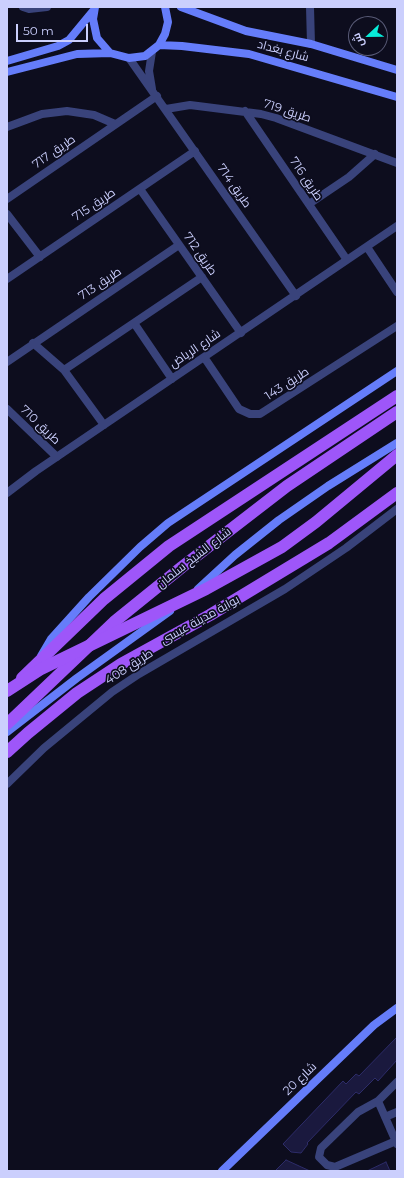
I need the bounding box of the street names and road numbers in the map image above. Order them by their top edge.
street label: شارع بغداد [256,37,310,65]
street label: طريق 719 [261,97,313,125]
street label: طريق 717 [30,132,78,172]
street label: طريق 716 [286,154,326,204]
street label: طريق 714 [214,161,254,211]
street label: طريق 715 [70,185,118,225]
street label: طريق 712 [180,230,220,278]
street label: طريق 713 [76,264,124,304]
street label: شارع الرياض [167,327,223,371]
street label: طريق 143 [262,365,312,403]
street label: طريق 710 [17,402,63,448]
street label: شارع الشيخ سلمان [154,524,234,592]
street label: بوابة مدينة عيسى [158,592,242,648]
street label: طريق 408 [102,646,156,688]
street label: شارع 20 [280,1060,320,1098]

